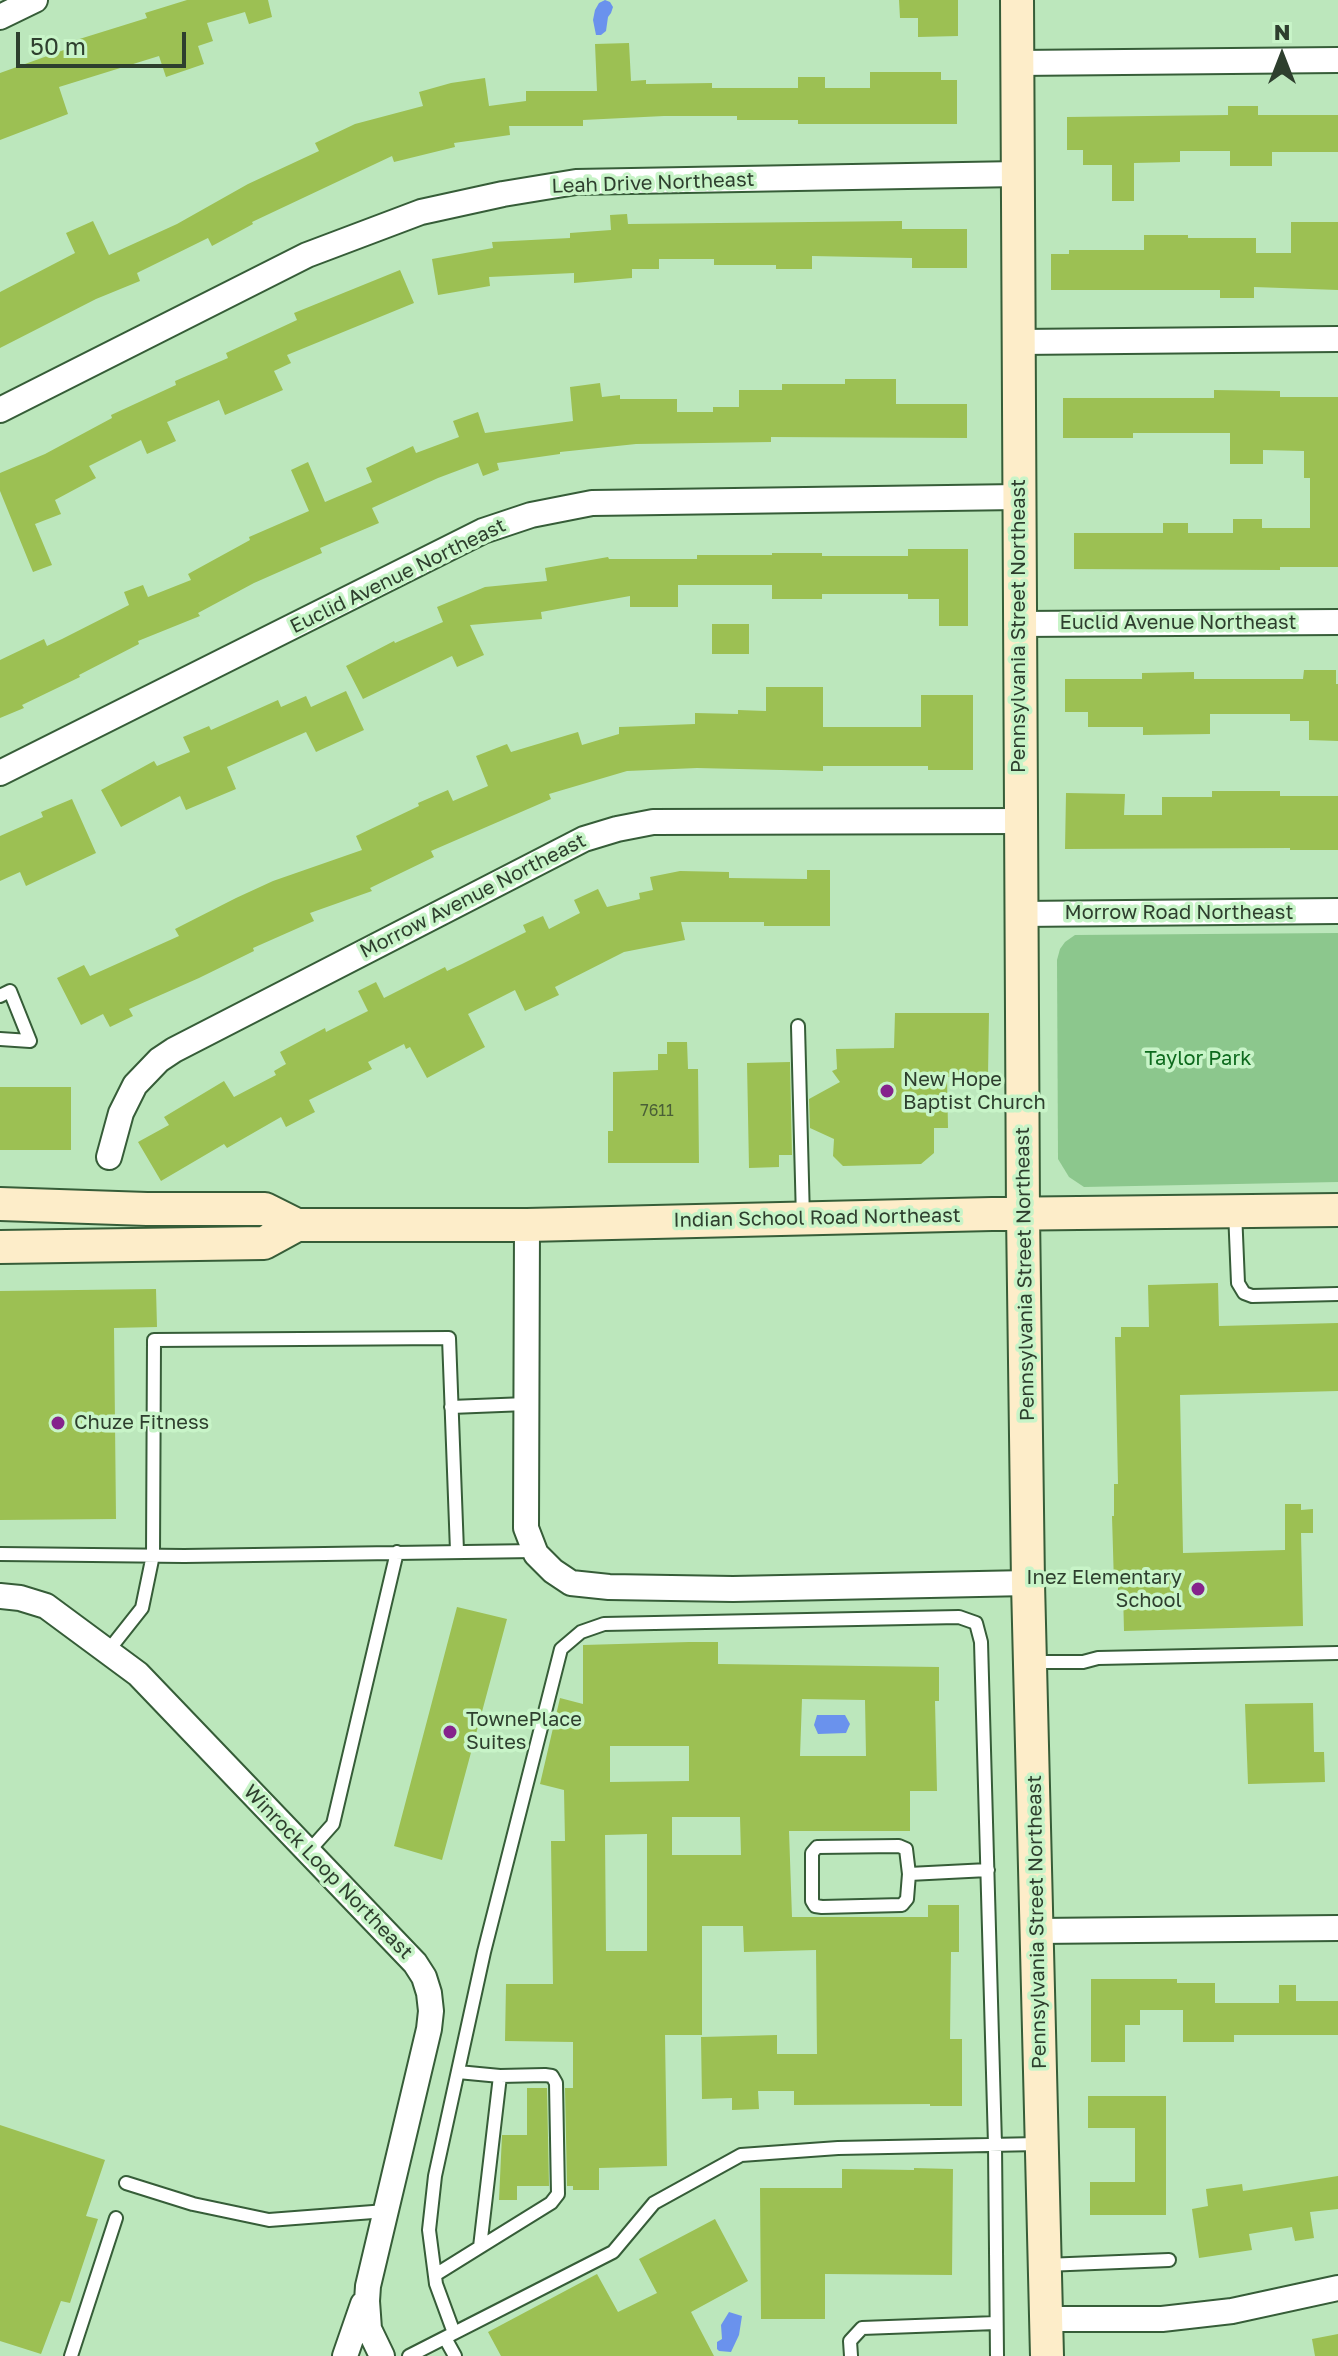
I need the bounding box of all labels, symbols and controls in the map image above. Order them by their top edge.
scale bar [20,16,190,66]
north arrow [1242,16,1322,96]
text: N [1274,18,1290,45]
text: 50 m [30,31,86,60]
street label: Leah Drive Northeast [551,167,755,199]
street label: Pennsylvania Street Northeast [1007,479,1031,773]
street label: Euclid Avenue Northeast [286,513,510,639]
street label: Euclid Avenue Northeast [1059,611,1297,635]
street label: Morrow Avenue Northeast [356,828,590,964]
street label: Morrow Road Northeast [1065,901,1293,925]
park label: Taylor Park [1145,1047,1251,1071]
place label: New Hope Baptist Church [903,1068,1046,1115]
marker: New Hope Baptist Church [878,1082,896,1100]
house number: 7611 [640,1101,674,1121]
street label: Pennsylvania Street Northeast [1010,1127,1040,1421]
street label: Indian School Road Northeast [673,1203,961,1233]
place label: Chuze Fitness [74,1411,209,1435]
marker: Chuze Fitness [49,1414,67,1432]
place label: Inez Elementary School [1026,1566,1182,1613]
marker: Inez Elementary School [1189,1580,1207,1598]
place label: TownePlace Suites [466,1708,582,1755]
marker: TownePlace Suites [441,1723,459,1741]
street label: Pennsylvania Street Northeast [1022,1775,1052,2069]
street label: Winrock Loop Northeast [238,1780,418,1964]

